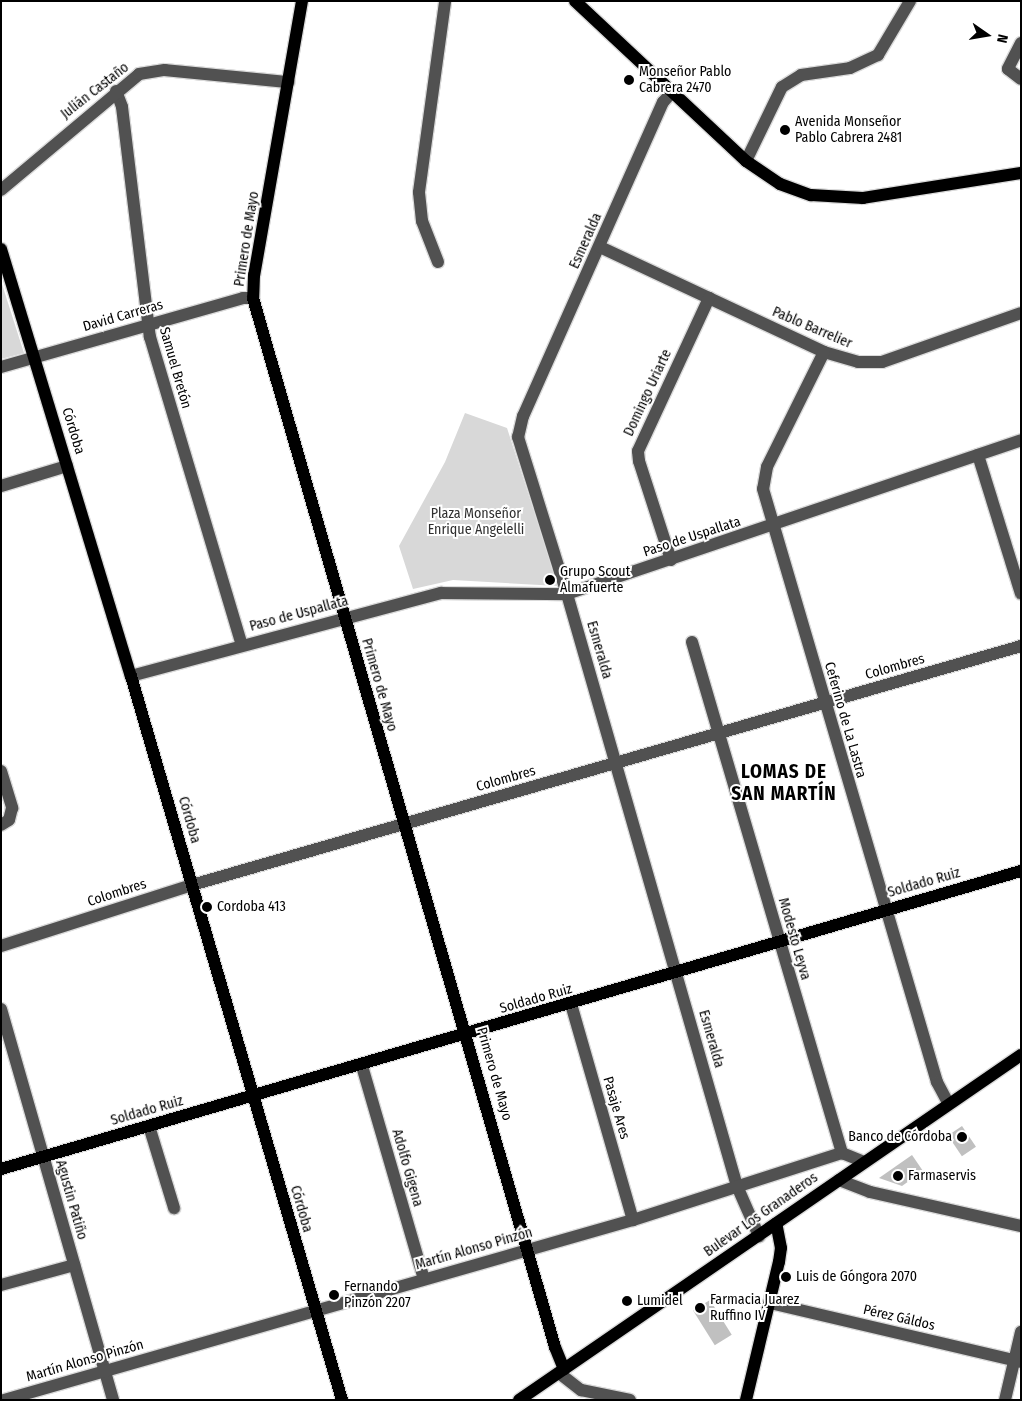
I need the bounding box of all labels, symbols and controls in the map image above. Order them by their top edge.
north arrow [962,10,1012,60]
text: N [993,32,1011,44]
street label: Julián Castaño [58,59,132,123]
place label: Monseñor Pablo Cabrera 2470 [639,64,731,96]
marker: Monseñor Pablo Cabrera 2470 [623,74,635,86]
place label: Avenida Monseñor Pablo Cabrera 2481 [795,114,902,146]
marker: Avenida Monseñor Pablo Cabrera 2481 [779,124,791,136]
street label: Primero de Mayo [231,190,263,288]
street label: Esmeralda [566,210,606,272]
street label: David Carreras [81,297,165,335]
street label: Pablo Barrelier [770,304,854,352]
street label: Samuel Bretón [155,325,195,411]
street label: Domingo Uriarte [621,347,675,439]
street label: Córdoba [58,406,88,456]
park label: Plaza Monseñor Enrique Angelelli [428,506,524,538]
street label: Paso de Uspallata [641,513,743,561]
place label: Grupo Scout Almafuerte [560,564,630,596]
marker: Grupo Scout Almafuerte [544,574,556,586]
street label: Paso de Uspallata [248,593,350,635]
street label: Esmeralda [583,619,615,681]
street label: Primero de Mayo [358,636,400,734]
street label: Colombres [863,651,927,683]
street label: Ceferino de La Lastra [820,660,870,780]
district label: LOMAS DE SAN MARTÍN [730,761,838,805]
street label: Colombres [474,763,538,795]
street label: Córdoba [174,795,204,845]
street label: Soldado Ruiz [886,865,962,901]
street label: Colombres [85,876,149,910]
street label: Modesto Leyva [774,896,814,982]
place label: Cordoba 413 [217,899,286,915]
marker: Cordoba 413 [201,901,213,913]
street label: Soldado Ruiz [498,981,574,1017]
street label: Esmeralda [695,1008,727,1070]
street label: Primero de Mayo [473,1025,515,1123]
street label: Pasaje Ares [599,1075,633,1141]
street label: Soldado Ruiz [109,1093,185,1129]
street label: Adolfo Gigena [388,1127,426,1209]
place label: Banco de Córdoba [848,1129,952,1145]
marker: Banco de Córdoba [956,1131,968,1143]
street label: Agustin Patiño [52,1158,90,1242]
place label: Farmaservis [908,1168,976,1184]
street label: Bulevar Los Granaderos [701,1169,821,1261]
marker: Farmaservis [892,1170,904,1182]
street label: Córdoba [286,1184,316,1234]
street label: Martín Alonso Pinzón [413,1224,535,1274]
place label: Luis de Góngora 2070 [796,1269,917,1285]
marker: Luis de Góngora 2070 [780,1271,792,1283]
place label: Fernando Pinzón 2207 [344,1279,411,1311]
marker: Fernando Pinzón 2207 [328,1289,340,1301]
place label: Farmacia Juarez Ruffino IV [710,1292,799,1324]
place label: Lumidel [637,1293,683,1309]
marker: Lumidel [621,1295,633,1307]
marker: Farmacia Juarez Ruffino IV [694,1302,706,1314]
street label: Pérez Gáldos [861,1302,937,1334]
street label: Martín Alonso Pinzón [24,1336,146,1386]

